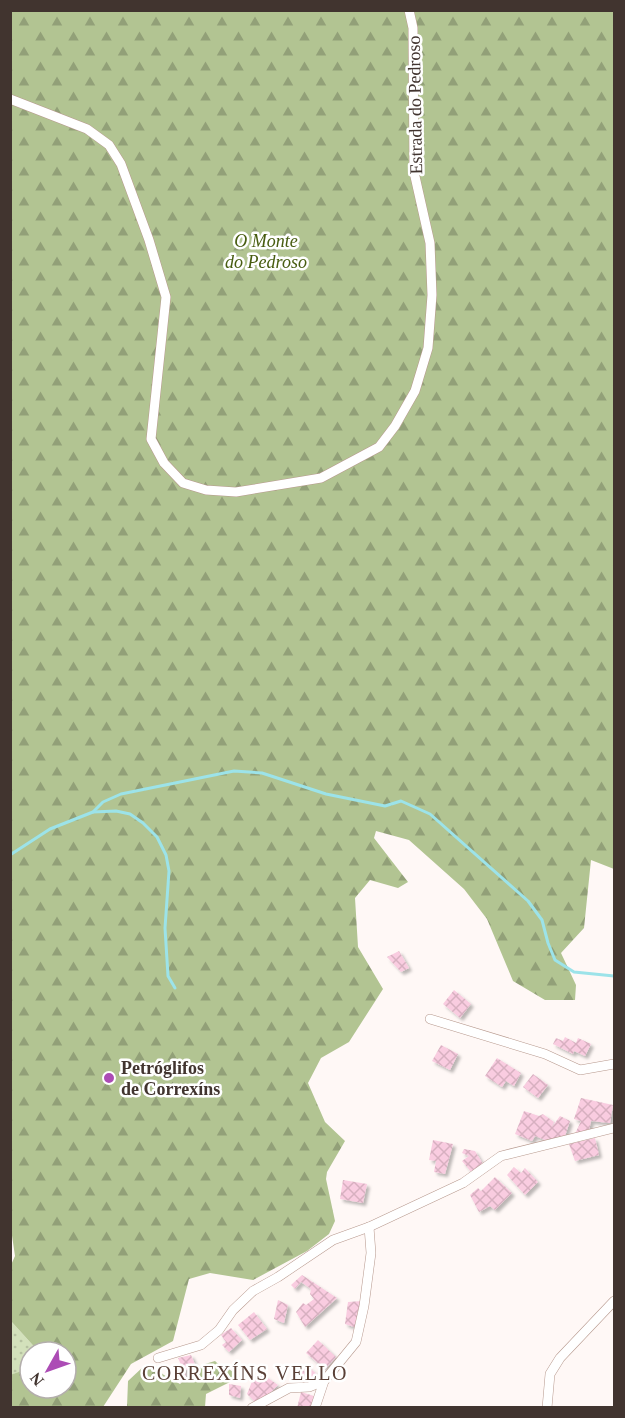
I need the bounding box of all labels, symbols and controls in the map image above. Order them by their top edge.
street label: Estrada do Pedroso [404,35,426,175]
park label: O Monte do Pedroso [225,231,307,272]
place label: Petróglifos de Correxíns [121,1058,220,1099]
marker: Petróglifos de Correxíns [102,1071,116,1085]
north arrow [18,1340,78,1400]
district label: CORREXÍNS VELLO [142,1362,348,1384]
text: N [26,1369,47,1389]

